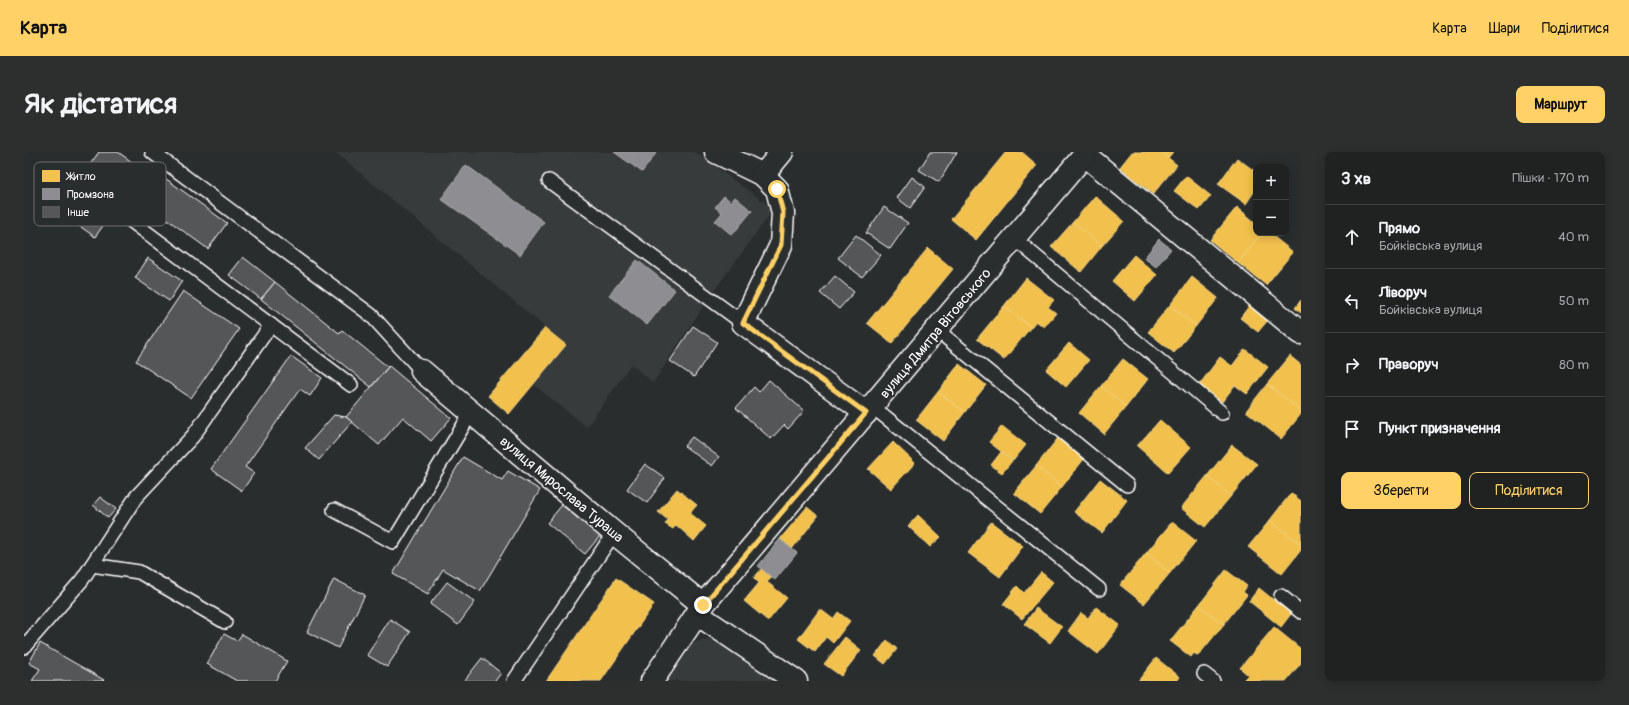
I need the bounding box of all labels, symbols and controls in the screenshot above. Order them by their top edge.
text: Карта [20,16,67,40]
text: Карта [1432,20,1467,37]
text: Шари [1489,20,1520,37]
text: Поділитися [1542,20,1609,37]
button: Маршрут [1516,86,1605,123]
text: Як дістатися [24,87,177,122]
legend [34,162,166,226]
map controls [1253,164,1289,236]
button: + [1253,164,1289,200]
text: 3 хв [1341,168,1371,189]
text: Житло [65,170,96,183]
text: Пішки · 170 m [1512,170,1589,186]
route start [768,180,786,198]
text: Промзона [67,188,114,201]
button: − [1253,200,1289,236]
text: Інше [67,206,89,219]
text: Прямо [1379,219,1420,238]
icon: ahead [1341,226,1363,248]
text: 40 m [1558,229,1589,245]
text: Бойківська вулиця [1379,238,1482,254]
street label: вулиця Дмитра Вітовського [876,265,995,402]
text: Ліворуч [1379,283,1427,302]
icon: left [1341,290,1363,312]
text: 50 m [1559,293,1589,309]
text: Бойківська вулиця [1379,302,1482,318]
icon: right [1341,354,1363,376]
text: Праворуч [1379,355,1439,374]
text: 80 m [1559,357,1589,373]
icon: arrive [1341,418,1363,440]
text: Пункт призначення [1379,419,1500,438]
street label: вулиця Мирослава Тураша [496,433,627,546]
button: Зберегти [1341,472,1461,509]
button: Поділитися [1469,472,1589,509]
route end [694,596,712,614]

